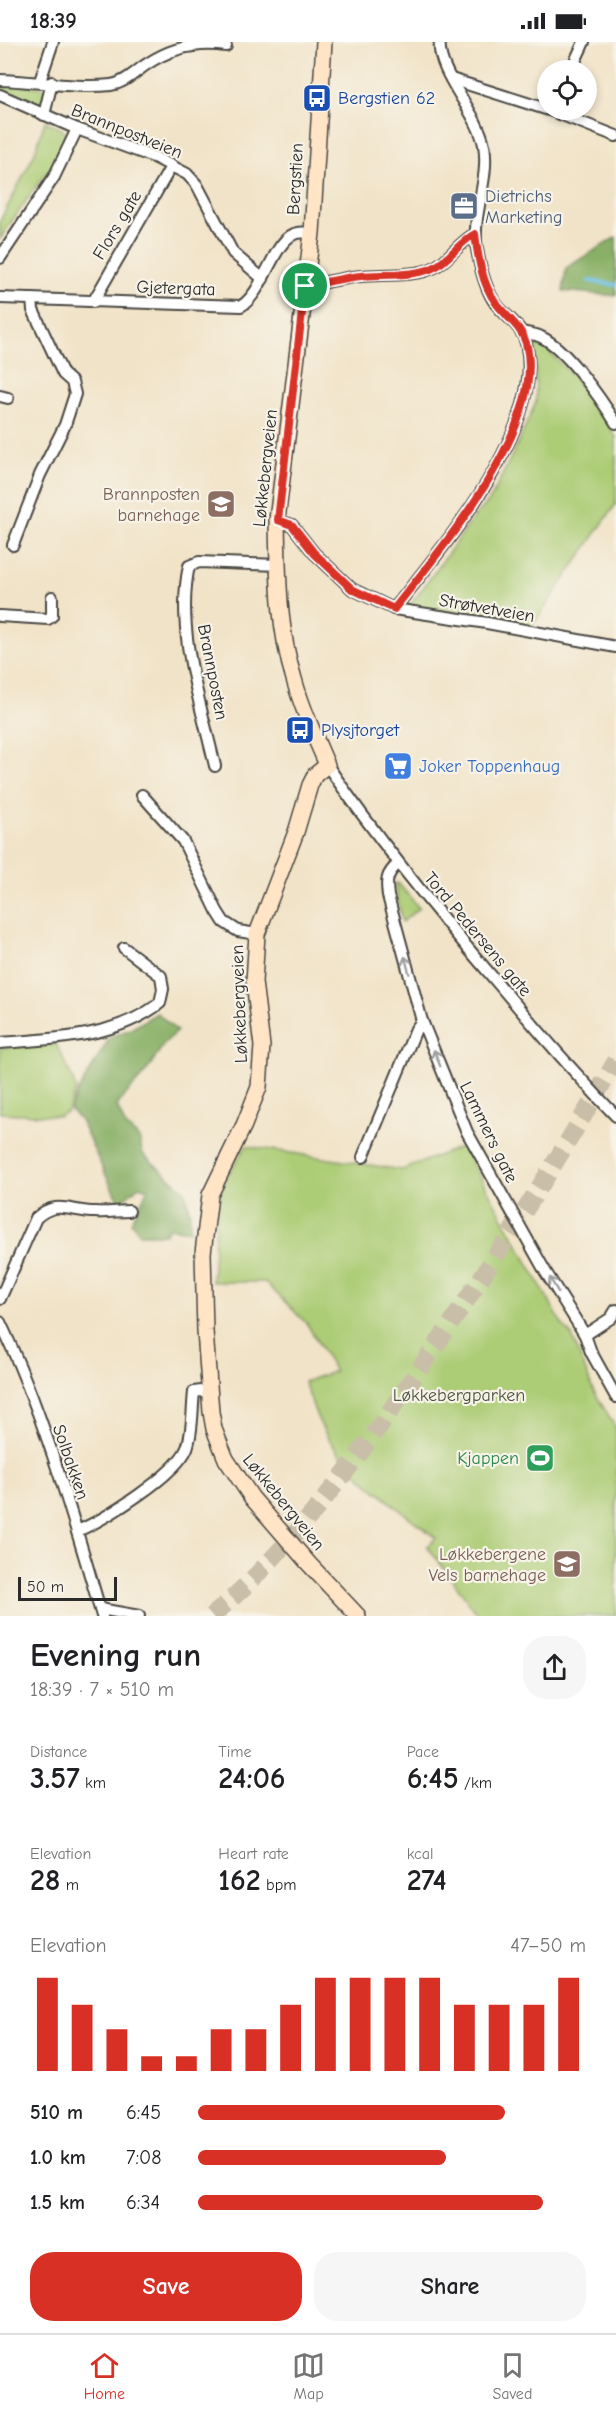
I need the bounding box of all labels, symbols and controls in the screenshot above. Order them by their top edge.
text: 18:39 [30,8,77,34]
map controls [537,60,597,120]
button: locate [537,60,597,120]
bus stop icon: Bergstien 62 [301,82,333,114]
place label: Bergstien 62 [338,88,435,109]
street label: Brannpostveien [68,100,185,163]
street label: Bergstien [283,143,308,216]
place label: Dietrichs Marketing [485,186,563,228]
street label: Flors gate [89,187,146,264]
office icon: Dietrichs Marketing [448,190,480,222]
pin [279,260,330,311]
icon: arrive [288,269,321,302]
street label: Gjetergata [136,277,216,300]
street label: Løkkebergveien [249,408,282,528]
place label: Brannposten barnehage [103,484,200,526]
school or university icon: Brannposten barnehage [205,488,237,520]
street label: Strøtvetveien [437,590,536,627]
street label: Brannposten [193,622,232,722]
bus stop icon: Plysjtorget [284,714,316,746]
place label: Plysjtorget [321,720,400,741]
supermarket icon: Joker Toppenhaug [382,750,414,782]
place label: Joker Toppenhaug [419,756,560,777]
street label: Tord Pedersens gate [419,868,536,1001]
street label: Løkkebergveien [227,944,252,1063]
one-way arrow [400,956,412,975]
one-way arrow [431,1050,442,1068]
street label: Lammers gate [455,1078,522,1186]
one-way arrow [547,1277,559,1294]
park label: Løkkebergparken [393,1385,525,1406]
street label: Solbakken [48,1422,93,1503]
sports icon: Kjappen [524,1442,556,1474]
place label: Kjappen [457,1448,519,1469]
street label: Løkkebergveien [238,1450,329,1555]
place label: Løkkebergene Vels barnehage [428,1544,546,1586]
school or university icon: Løkkebergene Vels barnehage [551,1548,583,1580]
scale bar [18,1574,117,1602]
text: 50 m [27,1578,64,1596]
text: Evening run [30,1636,201,1674]
button: share [523,1636,586,1699]
text: 18:39 · 7 × 510 m [30,1678,174,1701]
text: Distance [30,1743,87,1761]
text: Time [218,1743,252,1761]
text: Pace [407,1743,439,1761]
text: 3.57 [30,1761,80,1796]
text: 24:06 [218,1761,286,1796]
text: 6:45 [407,1761,459,1796]
text: km [80,1774,106,1792]
text: /km [459,1774,492,1792]
text: Elevation [30,1845,91,1863]
text: Heart rate [218,1845,289,1863]
text: kcal [407,1845,434,1863]
text: 28 [30,1863,60,1898]
text: 162 [218,1863,261,1898]
text: 274 [407,1863,446,1898]
text: m [60,1876,79,1894]
text: bpm [261,1876,296,1894]
text: Elevation [30,1934,107,1957]
text: 47–50 m [510,1934,586,1957]
text: 510 m [30,2101,83,2124]
text: 6:45 [126,2101,161,2124]
text: 1.0 km [30,2146,86,2169]
text: 7:08 [126,2146,162,2169]
text: 1.5 km [30,2191,85,2214]
text: 6:34 [126,2191,160,2214]
button: Save [30,2252,302,2321]
button: Share [314,2252,586,2321]
tab: Home [84,2349,125,2403]
tab: Map [292,2349,325,2403]
tab: Saved [492,2349,532,2403]

